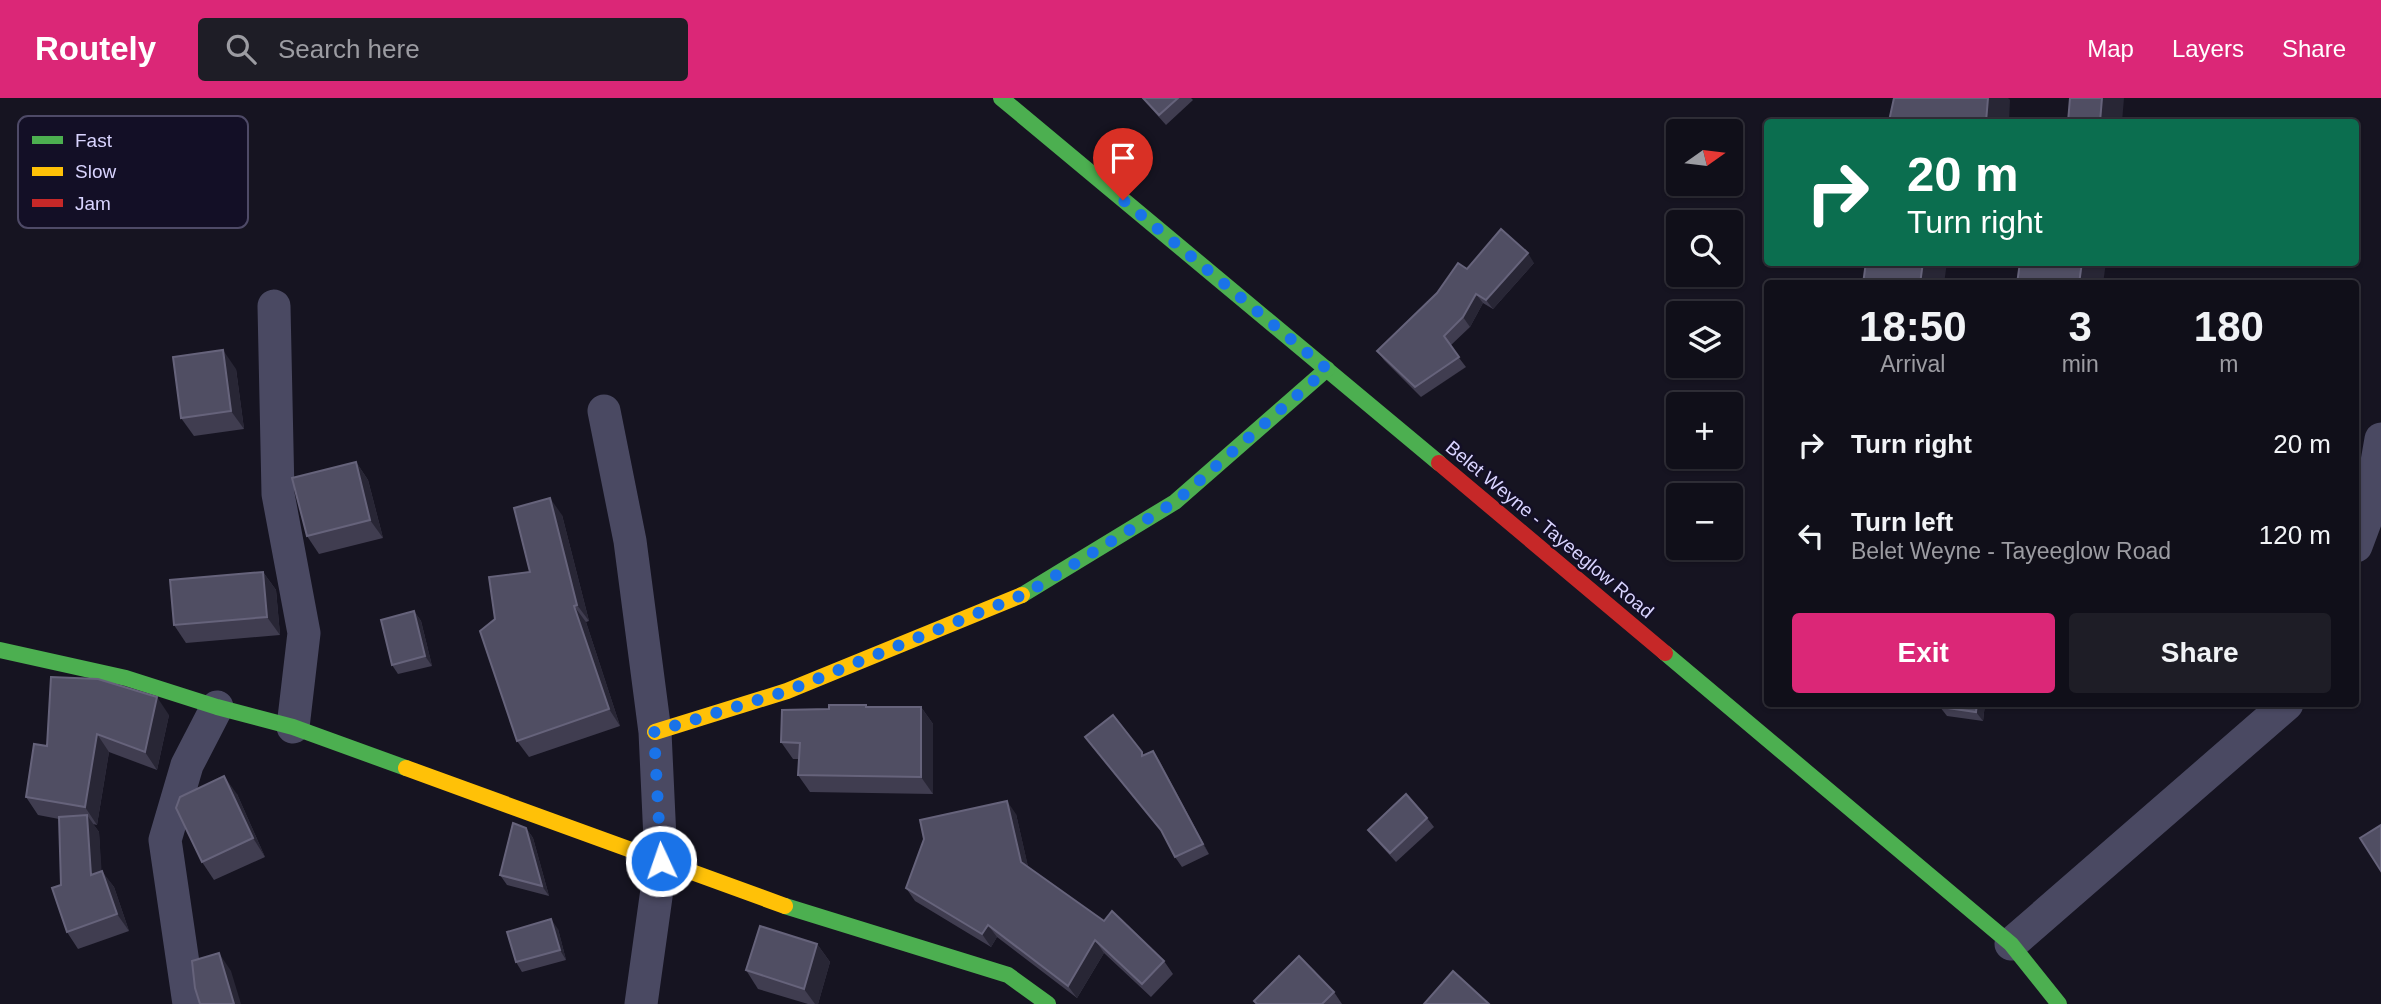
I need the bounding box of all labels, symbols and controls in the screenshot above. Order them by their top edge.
search box [198,18,688,81]
text: Routely [35,30,156,67]
icon: search [222,30,260,68]
text: Search here [278,34,420,64]
text: Map [2087,35,2134,62]
text: Layers [2172,35,2244,62]
text: Share [2282,35,2346,62]
legend [18,116,248,228]
north arrow [1666,119,1743,196]
map controls [1666,119,1743,560]
pin [1093,128,1153,200]
text: Fast [75,130,113,151]
icon: arrive [1104,139,1142,177]
icon: right [1792,147,1883,238]
text: 20 m [1907,147,2019,201]
text: Slow [75,161,116,182]
text: Jam [75,193,111,214]
text: Turn right [1907,204,2043,240]
button: search [1666,210,1743,287]
button: layers [1666,301,1743,378]
text: 18:50 [1859,303,1967,350]
text: 3 [2068,303,2092,350]
text: 180 [2194,303,2264,350]
text: Arrival [1880,351,1945,377]
text: min [2062,351,2099,377]
text: m [2219,351,2238,377]
button: + [1666,392,1743,469]
icon: right [1792,426,1830,464]
text: Turn right [1851,429,1972,459]
text: 20 m [2273,429,2331,459]
street label: Belet Weyne - Tayeeglow Road [1442,436,1658,622]
button: − [1666,483,1743,560]
text: Turn left [1851,507,1953,537]
icon: left [1792,517,1830,555]
text: 120 m [2259,520,2331,550]
text: Belet Weyne - Tayeeglow Road [1851,538,2171,564]
button: Exit [1792,613,2055,693]
button: Share [2069,613,2331,693]
position arrow [624,824,698,898]

